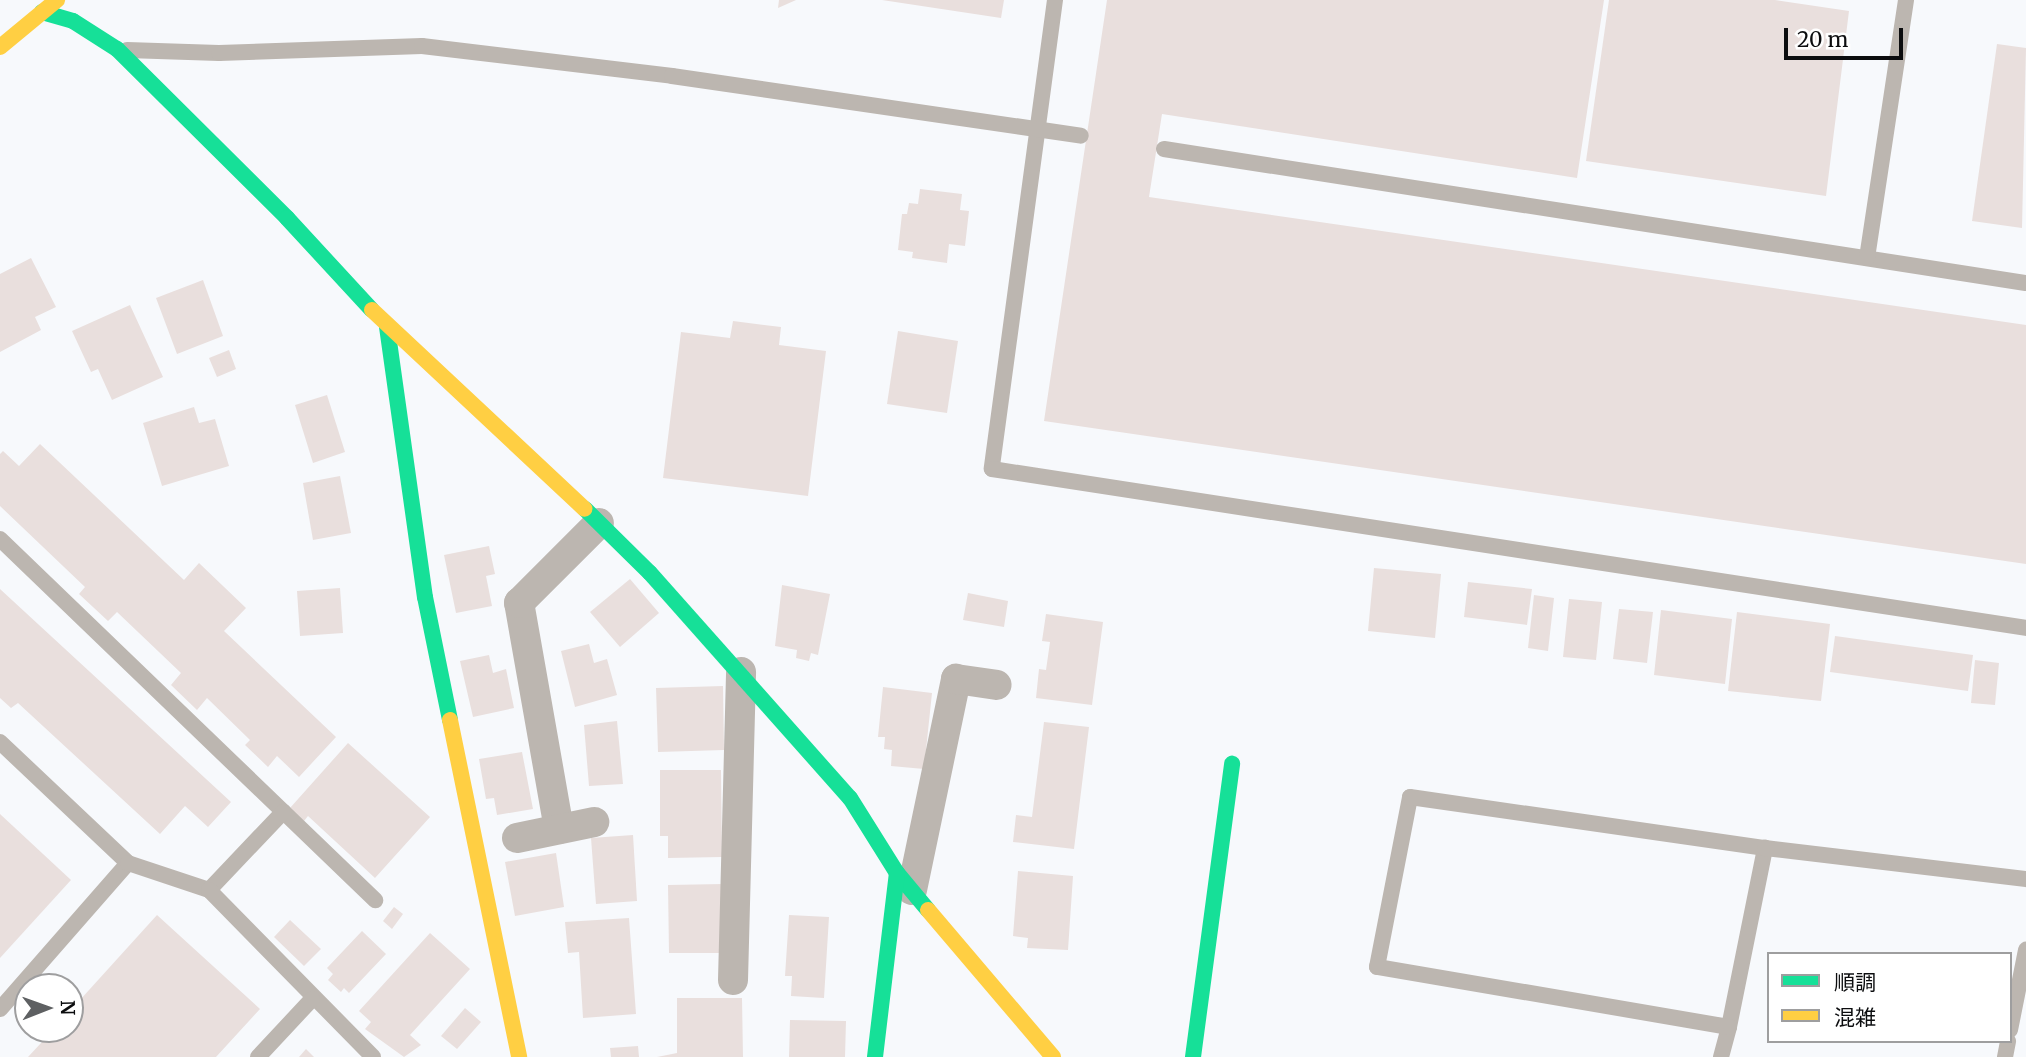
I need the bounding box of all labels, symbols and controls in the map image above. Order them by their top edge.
scale bar [1788,14,1907,58]
text: 20 m [1797,26,1848,53]
legend [1767,952,2012,1043]
text: 順調 [1834,969,1876,996]
north arrow [14,973,84,1043]
text: N [56,1000,80,1015]
text: 混雑 [1834,1004,1876,1031]

